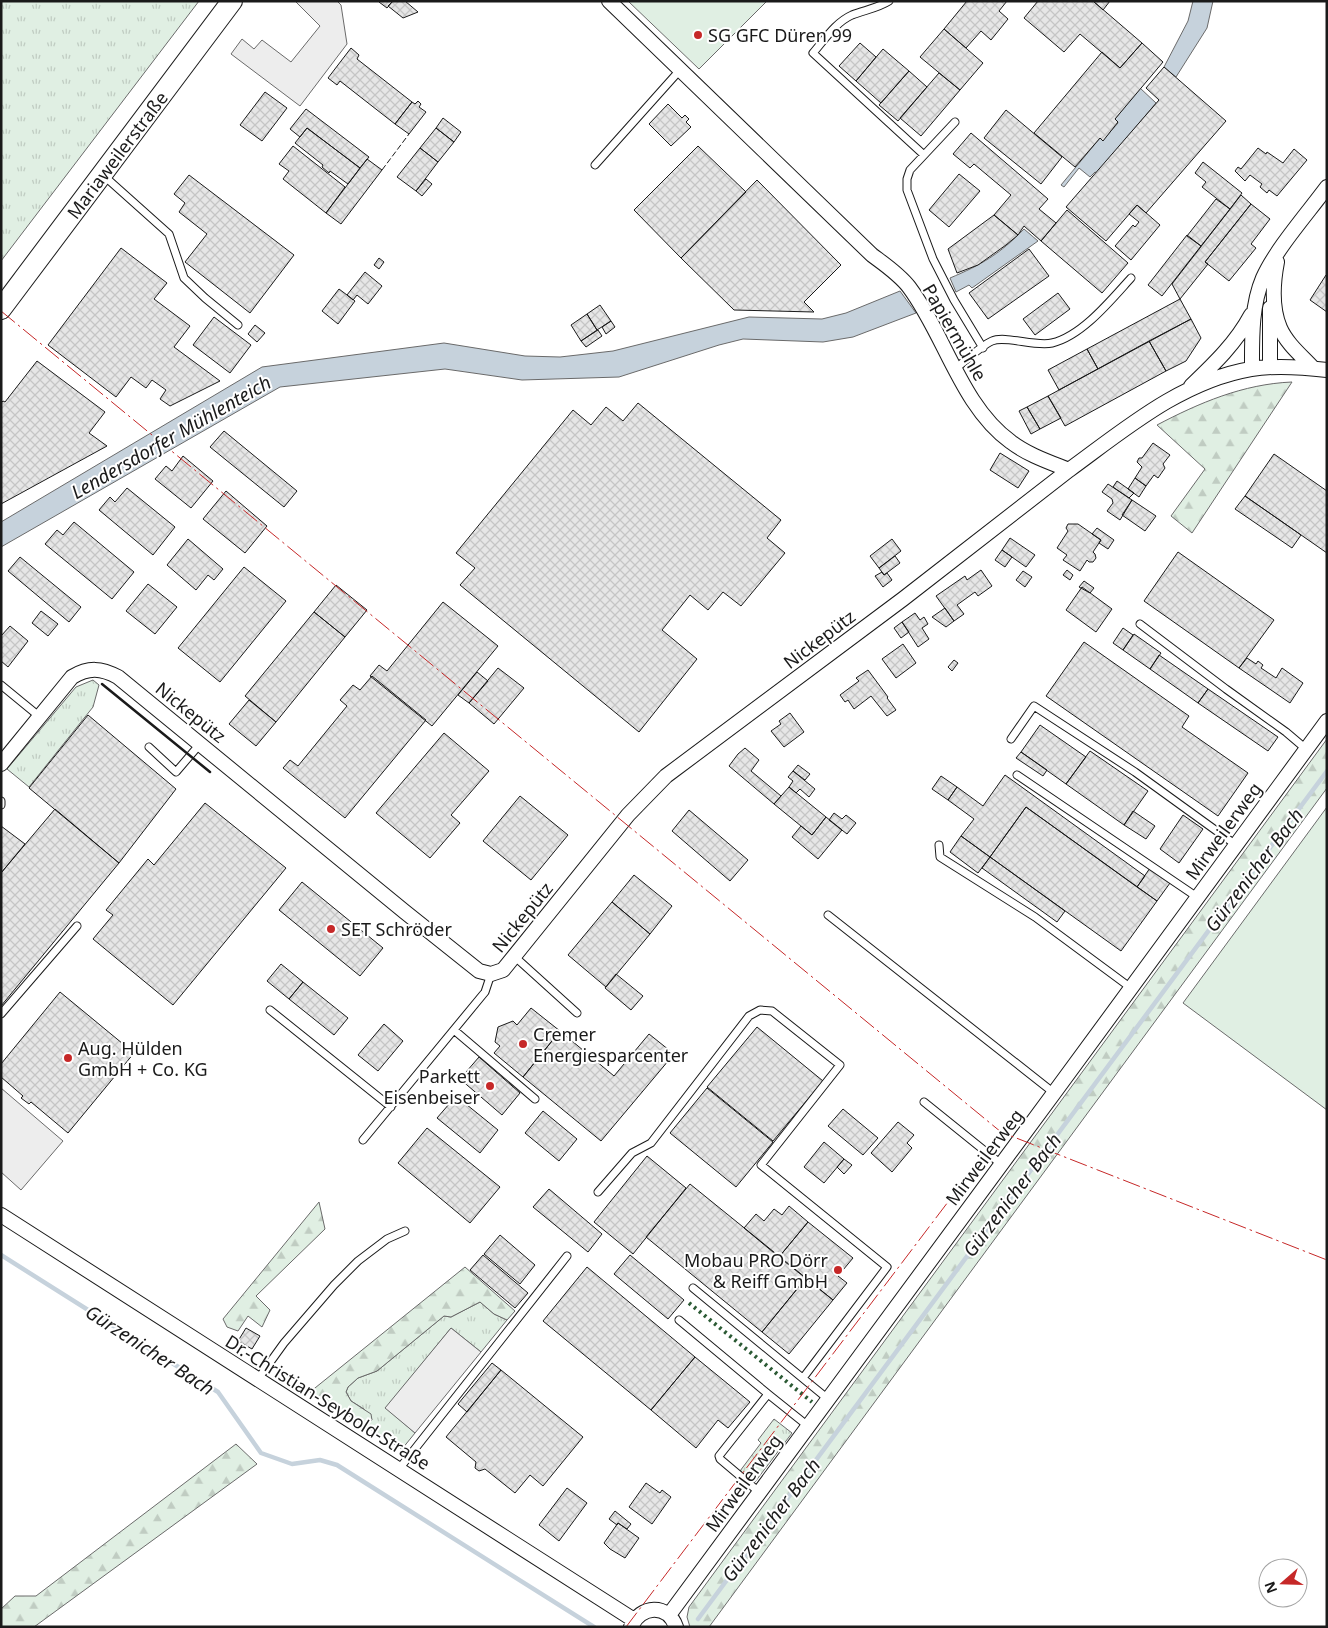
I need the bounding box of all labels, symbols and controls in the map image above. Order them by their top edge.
place label: SG GFC Düren 99 [708,23,852,47]
marker: SG GFC Düren 99 [692,29,704,41]
street label: Mariaweilerstraße [61,86,173,224]
street label: Papiermühle [918,279,992,385]
water label: Lendersdorfer Mühlenteich [66,369,276,505]
street label: Nickepütz [778,604,860,674]
street label: Nickepütz [151,676,231,748]
street label: Mirweilerweg [1180,777,1266,885]
water label: Gürzenicher Bach [1199,803,1309,937]
street label: Nickepütz [486,877,558,957]
place label: SET Schröder [341,917,452,941]
marker: SET Schröder [325,923,337,935]
place label: Cremer Energiesparcenter [533,1022,689,1067]
place label: Aug. Hülden GmbH + Co. KG [78,1036,208,1081]
marker: Cremer Energiesparcenter [517,1038,529,1050]
marker: Aug. Hülden GmbH + Co. KG [62,1052,74,1064]
place label: Parkett Eisenbeiser [383,1064,481,1109]
marker: Parkett Eisenbeiser [484,1080,496,1092]
street label: Mirweilerweg [940,1104,1028,1210]
water label: Gürzenicher Bach [957,1128,1067,1262]
place label: Mobau PRO Dörr & Reiff GmbH [684,1248,829,1293]
marker: Mobau PRO Dörr & Reiff GmbH [832,1264,844,1276]
water label: Gürzenicher Bach [81,1299,219,1401]
street label: Dr.-Christian-Seybold-Straße [221,1329,435,1475]
street label: Mirweilerweg [700,1429,786,1537]
water label: Gürzenicher Bach [716,1453,826,1587]
north arrow [1258,1558,1308,1608]
text: N [1259,1579,1281,1596]

